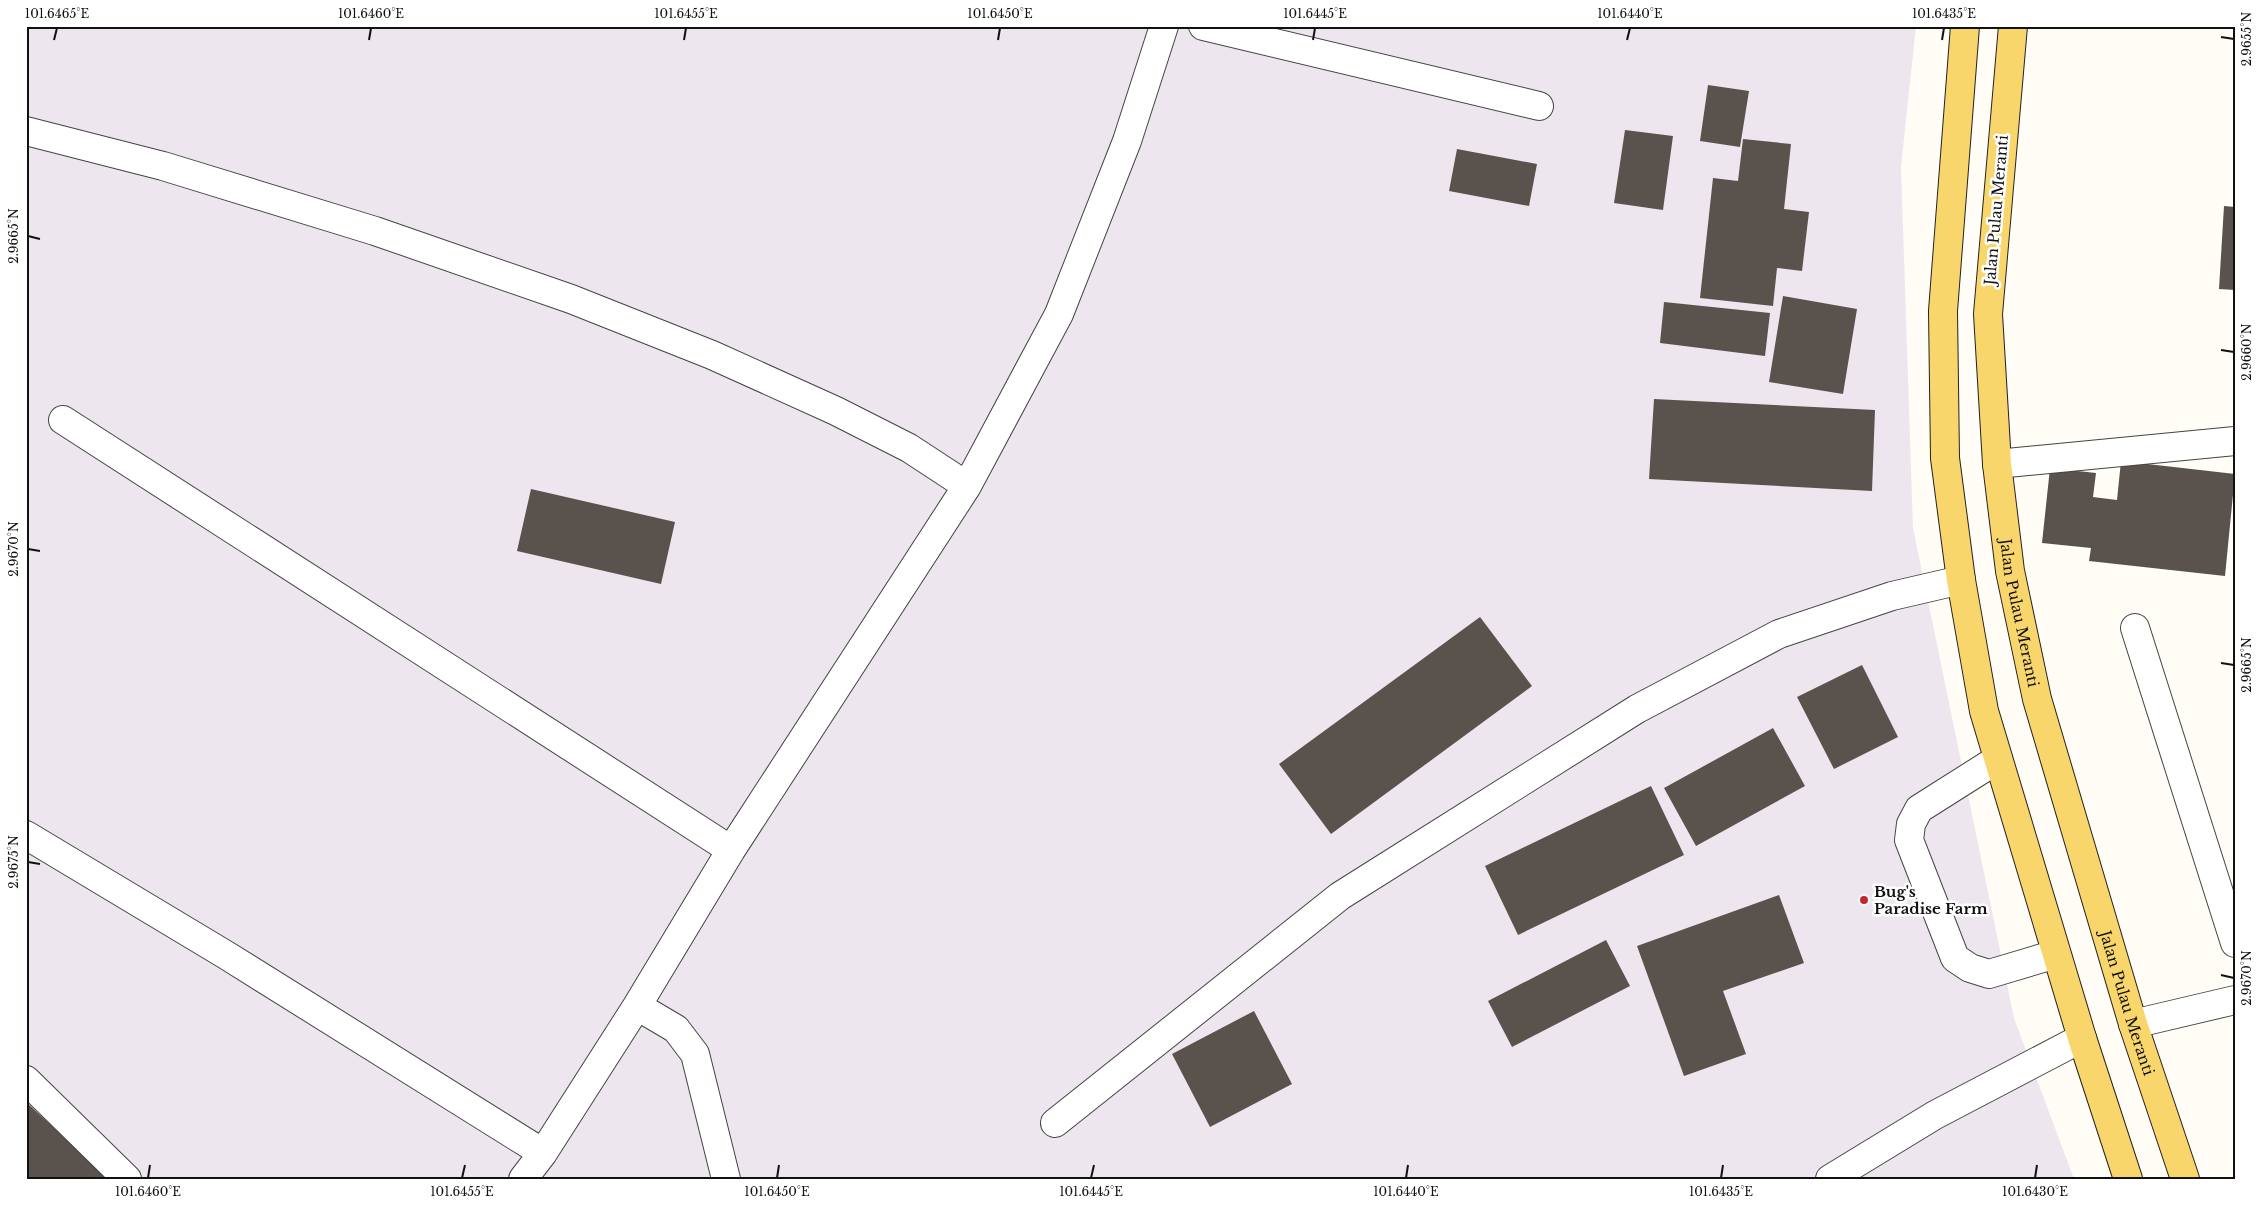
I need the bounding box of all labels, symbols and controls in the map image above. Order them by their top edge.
text: 101.6465°E [25,6,89,21]
text: 101.6460°E [338,6,404,21]
text: 101.6455°E [654,6,718,21]
text: 101.6450°E [967,6,1033,21]
text: 101.6445°E [1283,6,1347,21]
text: 101.6440°E [1597,6,1663,21]
text: 101.6435°E [1912,6,1976,21]
text: 2.9655°N [2239,12,2254,66]
street label: Jalan Pulau Meranti [1980,134,2012,288]
text: 2.9665°N [6,208,21,264]
text: 2.9660°N [2239,323,2254,381]
text: 2.9670°N [6,521,21,577]
street label: Jalan Pulau Meranti [1996,536,2044,689]
text: 2.9665°N [2239,637,2254,693]
text: 2.9675°N [6,835,21,889]
place label: Bug's Paradise Farm [1874,882,1988,918]
marker: Bug's Paradise Farm [1858,894,1870,906]
street label: Jalan Pulau Meranti [2096,926,2159,1078]
text: 2.9670°N [2239,950,2254,1006]
text: 101.6460°E [115,1184,181,1199]
text: 101.6455°E [430,1184,494,1199]
text: 101.6450°E [744,1184,810,1199]
text: 101.6445°E [1059,1184,1123,1199]
text: 101.6440°E [1373,1184,1439,1199]
text: 101.6435°E [1689,1184,1753,1199]
text: 101.6430°E [2002,1184,2068,1199]

